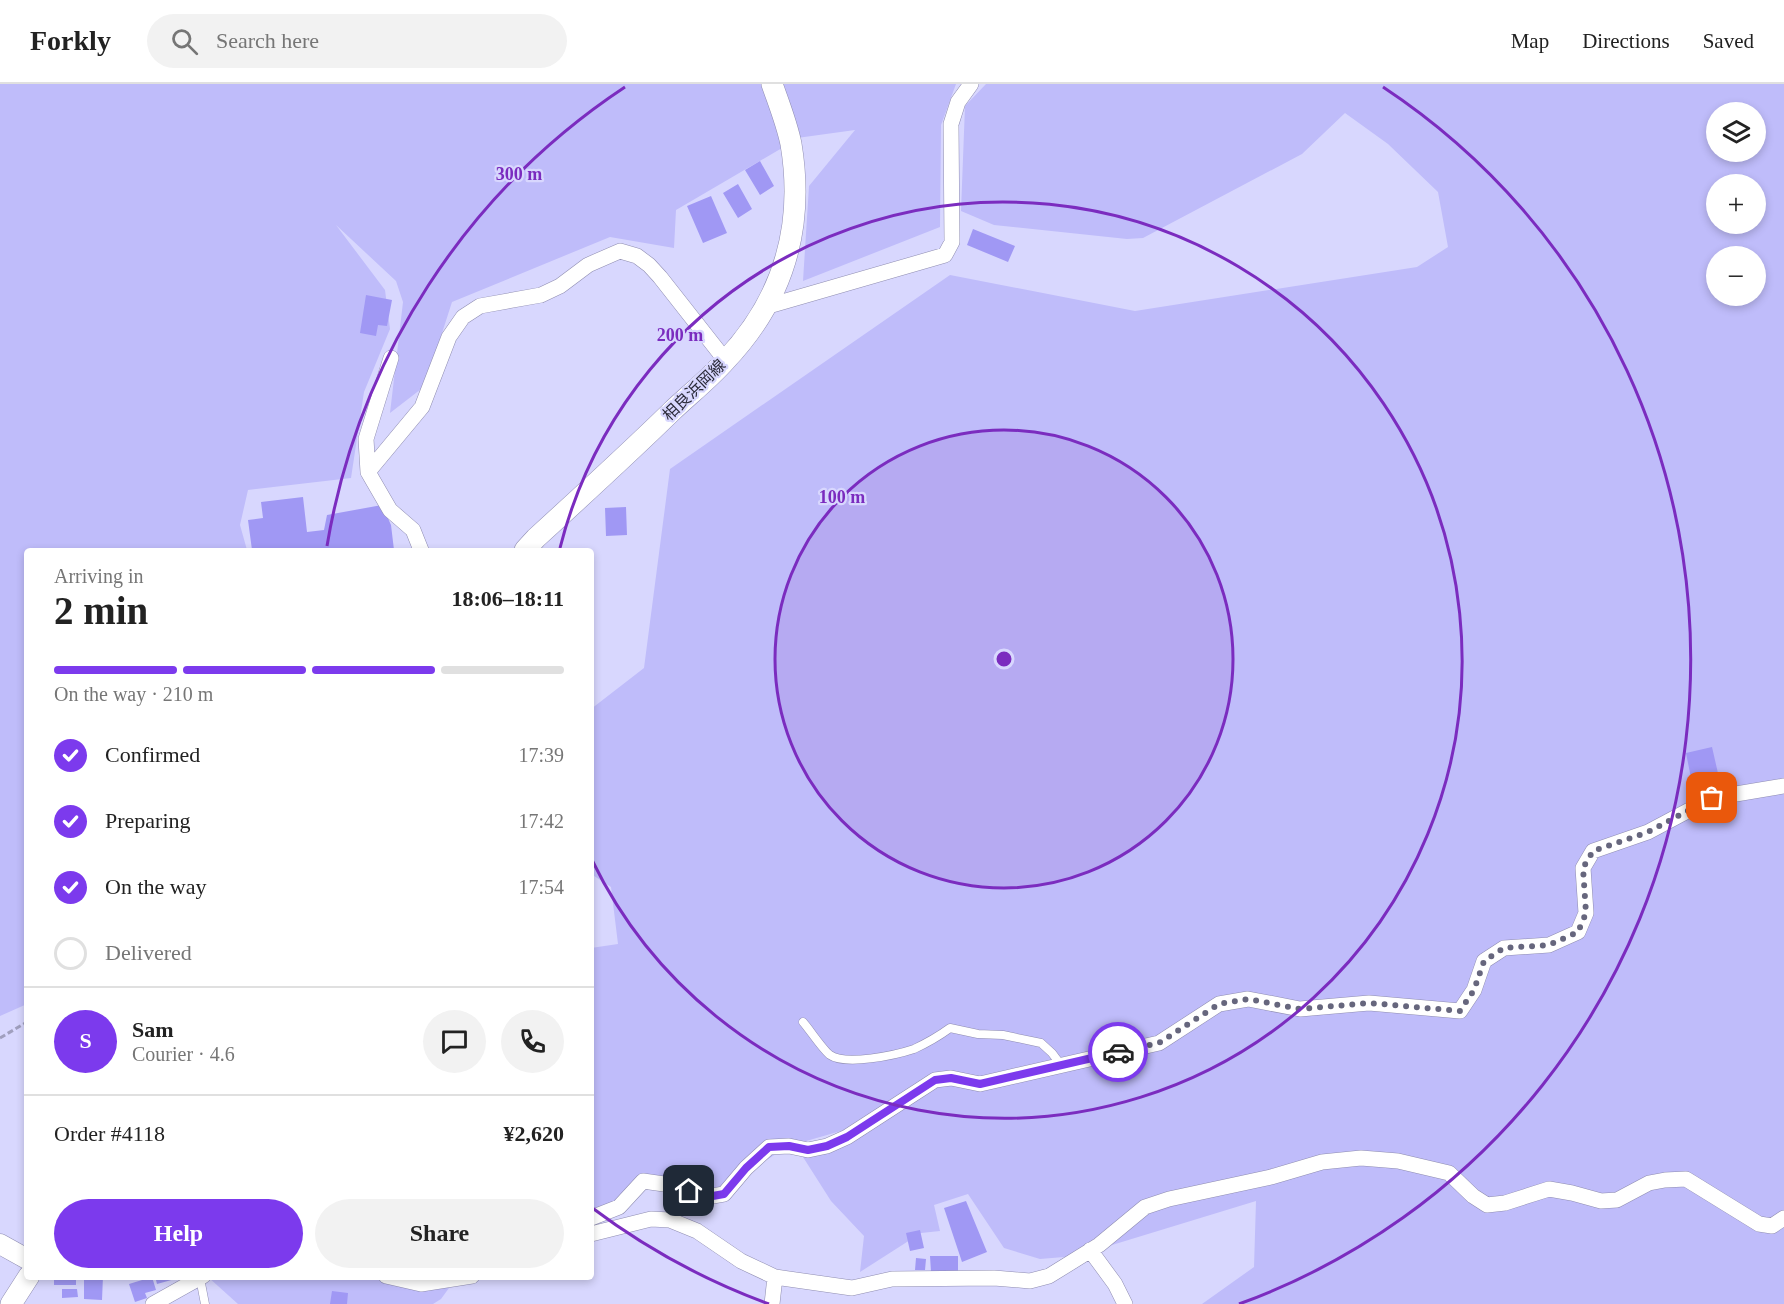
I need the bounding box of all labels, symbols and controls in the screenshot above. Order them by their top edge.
search box [147,14,567,68]
text: Forkly [30,25,111,56]
icon: search [168,25,201,58]
text: Search here [216,28,319,53]
text: Map [1511,29,1549,53]
text: Directions [1582,29,1670,53]
text: Saved [1703,29,1754,53]
map controls [1706,102,1766,306]
button: layers [1706,102,1766,162]
text: 300 m [496,164,542,184]
button: + [1706,174,1766,234]
button: − [1706,246,1766,306]
text: 200 m [657,325,703,345]
street label: 相良浜岡線 [659,356,729,424]
text: 100 m [819,487,865,507]
text: Arriving in [54,565,143,587]
text: 18:06–18:11 [452,586,564,611]
text: 2 min [54,589,148,632]
centre of rings [994,649,1014,669]
text: On the way · 210 m [54,683,213,705]
icon: check [54,739,87,772]
text: Confirmed [105,742,200,767]
text: 17:39 [518,744,564,766]
pin [1686,772,1737,823]
icon: bag [1695,781,1728,814]
icon: check [54,805,87,838]
text: Preparing [105,808,191,833]
text: 17:42 [518,810,564,832]
icon: check [54,871,87,904]
text: On the way [105,874,206,899]
text: 17:54 [518,876,564,898]
text: Delivered [105,940,192,965]
button: chat [423,1010,486,1073]
button: phone [501,1010,564,1073]
text: Sam [132,1017,174,1042]
courier [1088,1022,1148,1082]
text: S [79,1028,92,1053]
icon: car [1102,1036,1135,1069]
text: Courier · 4.6 [132,1043,235,1065]
text: Order #4118 [54,1121,165,1146]
text: ¥2,620 [504,1121,564,1146]
pin [663,1165,714,1216]
icon: home [672,1174,705,1207]
button: Help [54,1199,303,1268]
button: Share [315,1199,564,1268]

